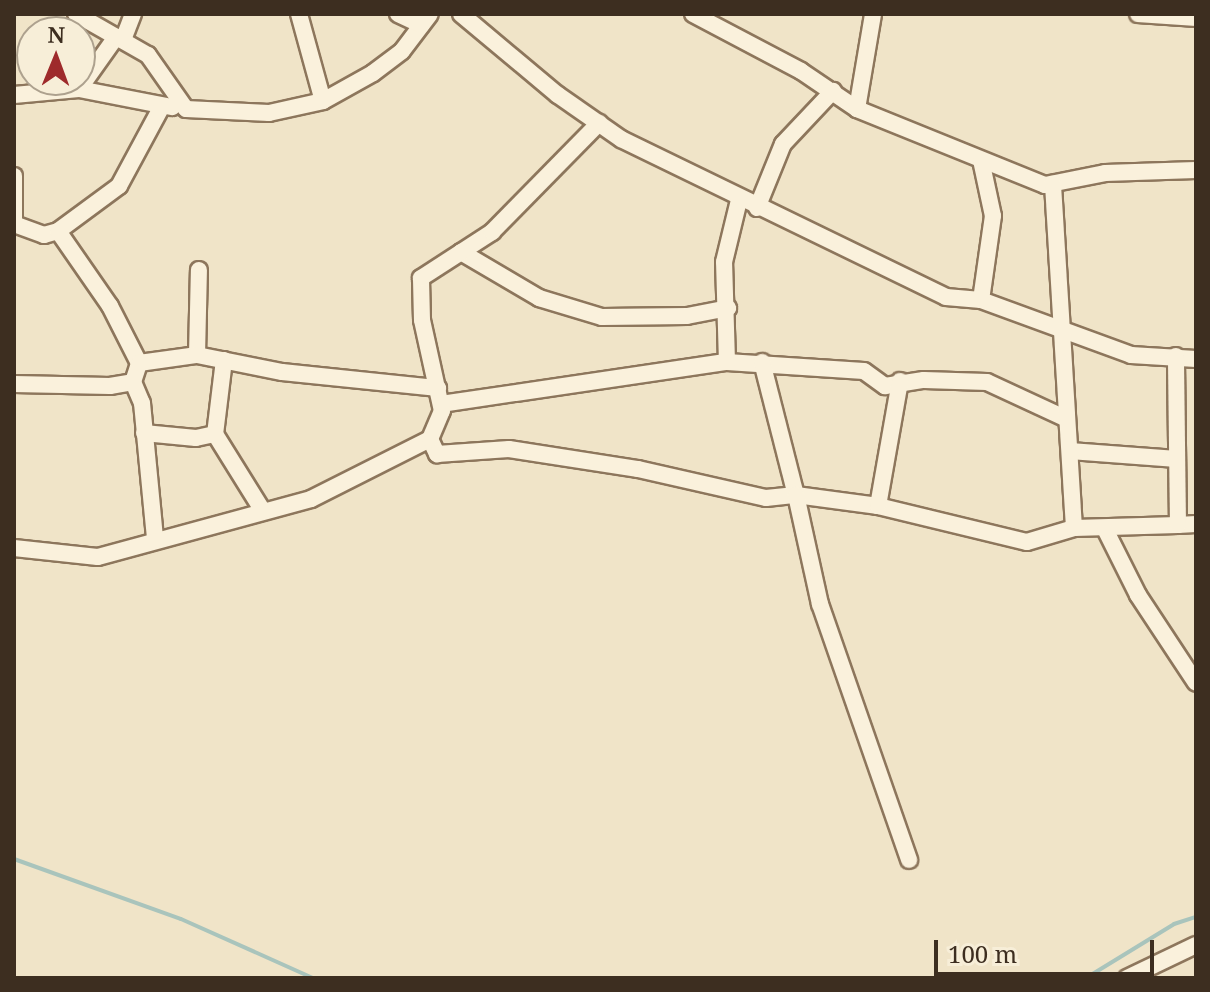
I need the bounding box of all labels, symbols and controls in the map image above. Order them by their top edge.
north arrow [16,16,96,96]
text: N [47,19,65,49]
scale bar [938,924,1158,974]
text: 100 m [948,937,1017,970]

